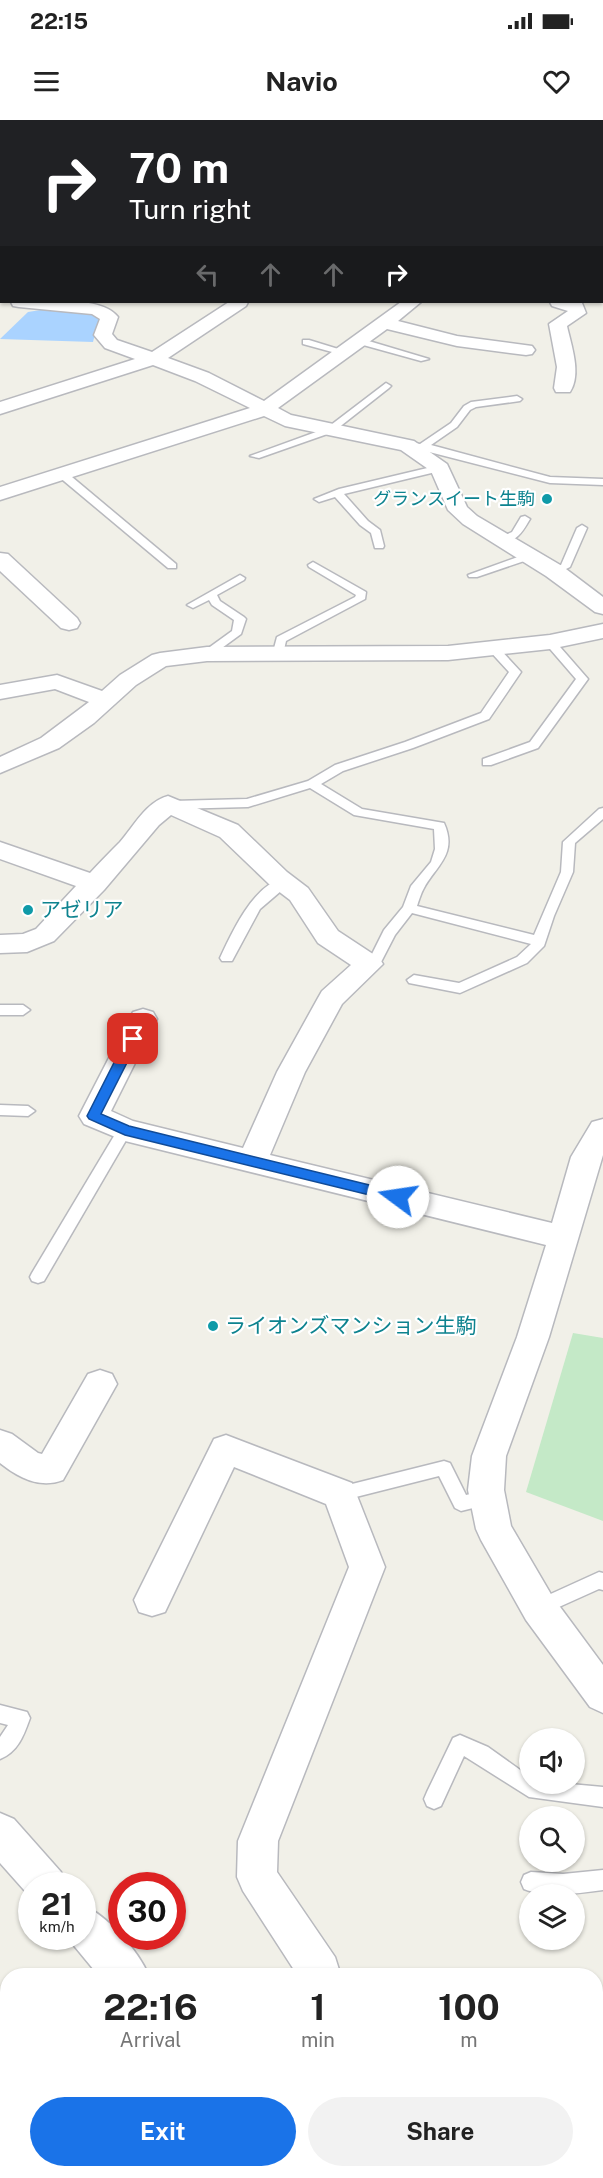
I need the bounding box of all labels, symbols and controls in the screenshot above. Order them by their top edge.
text: 22:15 [30,8,88,34]
icon: menu [30,65,63,98]
text: Navio [265,65,338,97]
icon: heart [540,65,573,98]
text: 70 m [129,143,229,192]
icon: right [30,144,108,222]
text: Turn right [129,193,252,225]
icon: left [191,258,224,291]
icon: ahead [254,258,287,291]
icon: ahead [317,258,350,291]
icon: right [380,258,413,291]
place label: グランスイート生駒 [373,488,535,509]
marker: グランスイート生駒 [540,492,554,506]
place label: アゼリア [40,897,124,922]
marker: アゼリア [21,903,35,917]
pin [107,1013,158,1064]
icon: arrive [116,1022,149,1055]
position arrow [366,1165,430,1229]
place label: ライオンズマンション生駒 [225,1313,477,1338]
marker: ライオンズマンション生駒 [206,1319,220,1333]
map controls [519,1728,585,1950]
button: sound [519,1728,585,1794]
button: search [519,1806,585,1872]
speed limit sign: 30 [108,1872,186,1950]
button: layers [519,1884,585,1950]
text: 21 [41,1886,73,1922]
text: km/h [39,1918,75,1935]
text: 22:16 [103,1986,198,2028]
text: 1 [310,1986,326,2028]
text: 100 [438,1986,500,2028]
text: Arrival [120,2028,181,2052]
text: min [301,2028,335,2052]
text: m [460,2028,478,2052]
button: Exit [30,2097,296,2166]
button: Share [308,2097,573,2166]

